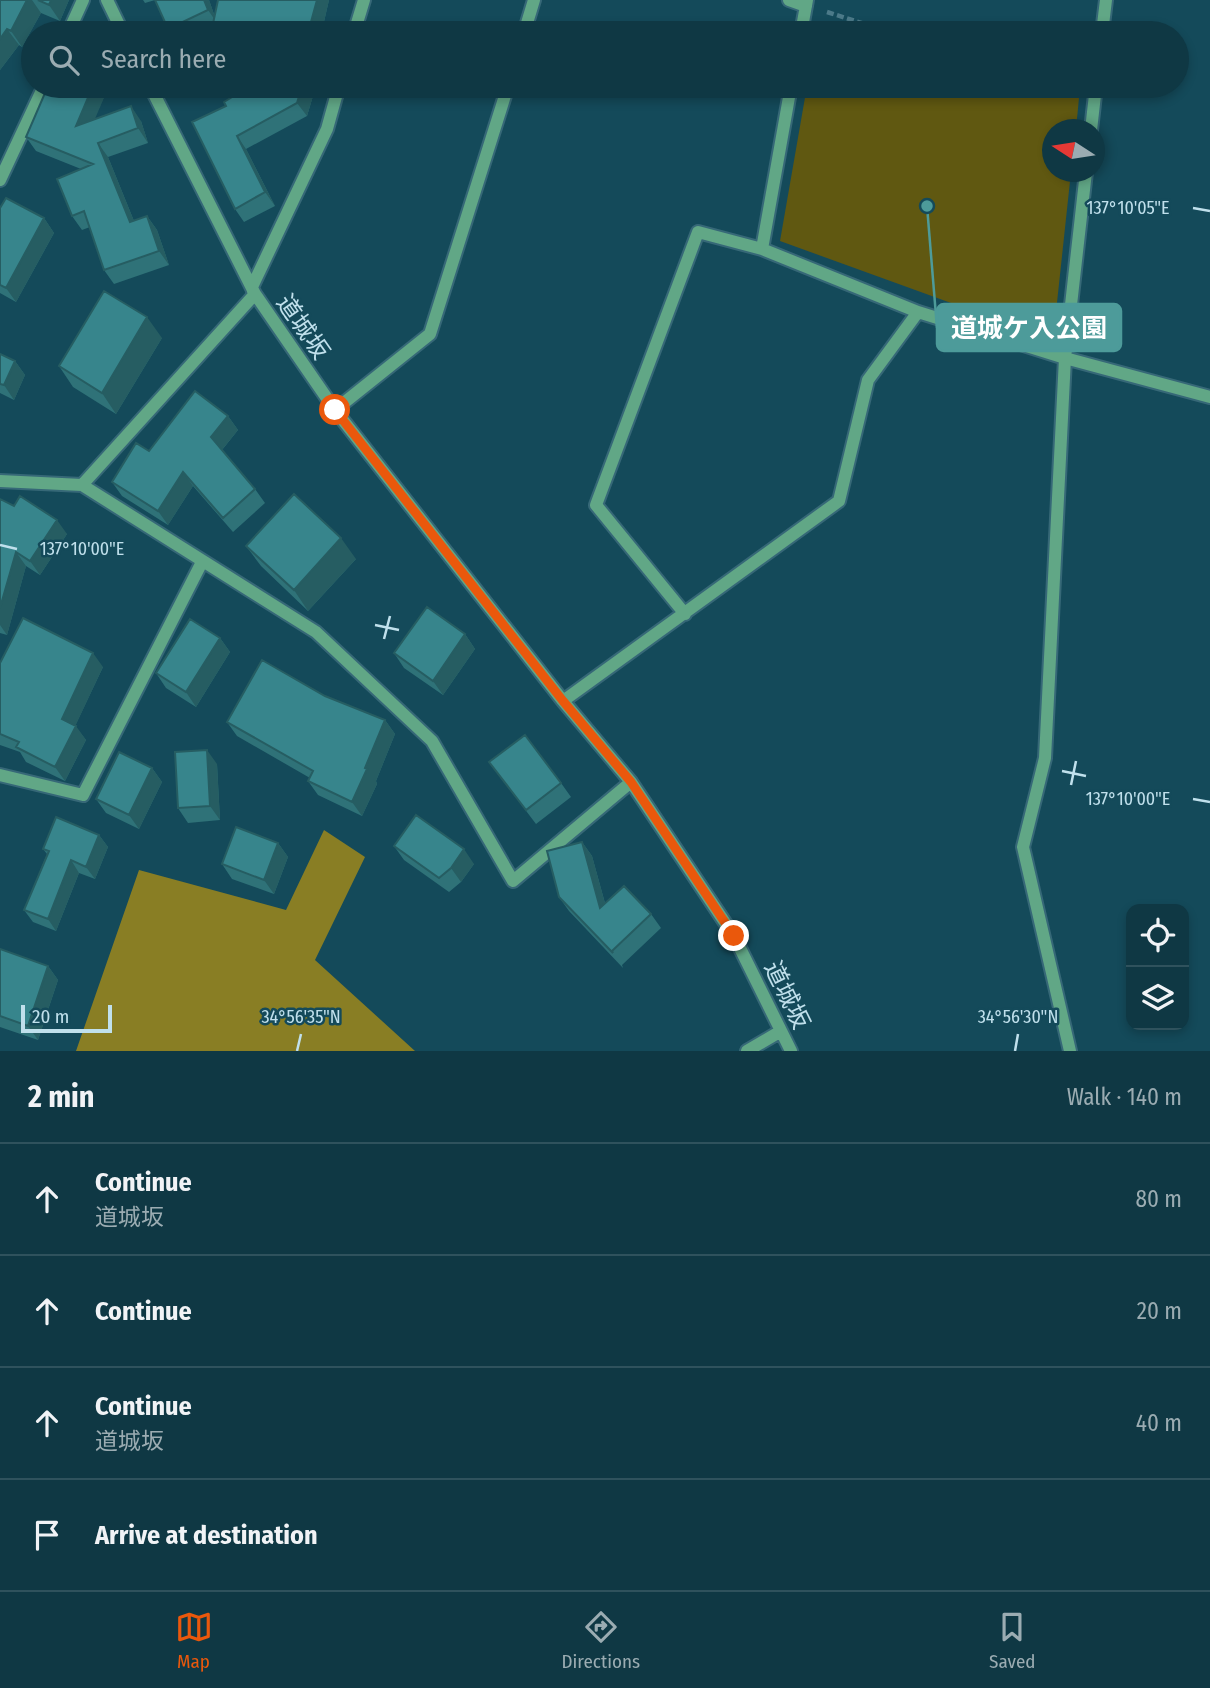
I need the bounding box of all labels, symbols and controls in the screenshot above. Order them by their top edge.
search box [21,21,1189,98]
icon: search [45,41,83,79]
text: Search here [101,44,226,75]
north arrow [1042,119,1105,182]
text: 137°10'05"E [1087,197,1169,219]
street label: 道城坂 [271,289,335,365]
callout: 道城ケ入公園 [937,304,1121,351]
text: 道城ケ入公園 [951,313,1107,344]
route start [319,394,350,425]
text: 137°10'00"E [40,538,124,560]
text: 137°10'00"E [1086,788,1170,810]
map controls [1126,904,1189,1030]
button: locate [1126,904,1189,967]
route end [718,920,749,951]
street label: 道城坂 [759,957,815,1033]
button: layers [1126,967,1189,1030]
scale bar [21,1002,112,1034]
text: 20 m [32,1005,69,1028]
text: 34°56'35"N [261,1006,341,1028]
text: 34°56'30"N [978,1006,1058,1028]
text: 2 min [28,1079,95,1115]
text: Walk · 140 m [1067,1083,1182,1111]
text: Continue [95,1167,192,1198]
icon: ahead [28,1180,66,1218]
text: 80 m [1135,1185,1182,1213]
text: 道城坂 [95,1203,164,1231]
icon: ahead [28,1292,66,1330]
text: Continue [95,1296,192,1327]
text: 20 m [1137,1297,1182,1325]
text: Continue [95,1391,192,1422]
icon: ahead [28,1404,66,1442]
text: 40 m [1136,1409,1182,1437]
text: 道城坂 [95,1427,164,1455]
icon: arrive [28,1516,66,1554]
text: Arrive at destination [95,1520,318,1551]
tab: Map [175,1608,213,1673]
tab: Directions [562,1608,640,1673]
tab: Saved [989,1608,1035,1673]

